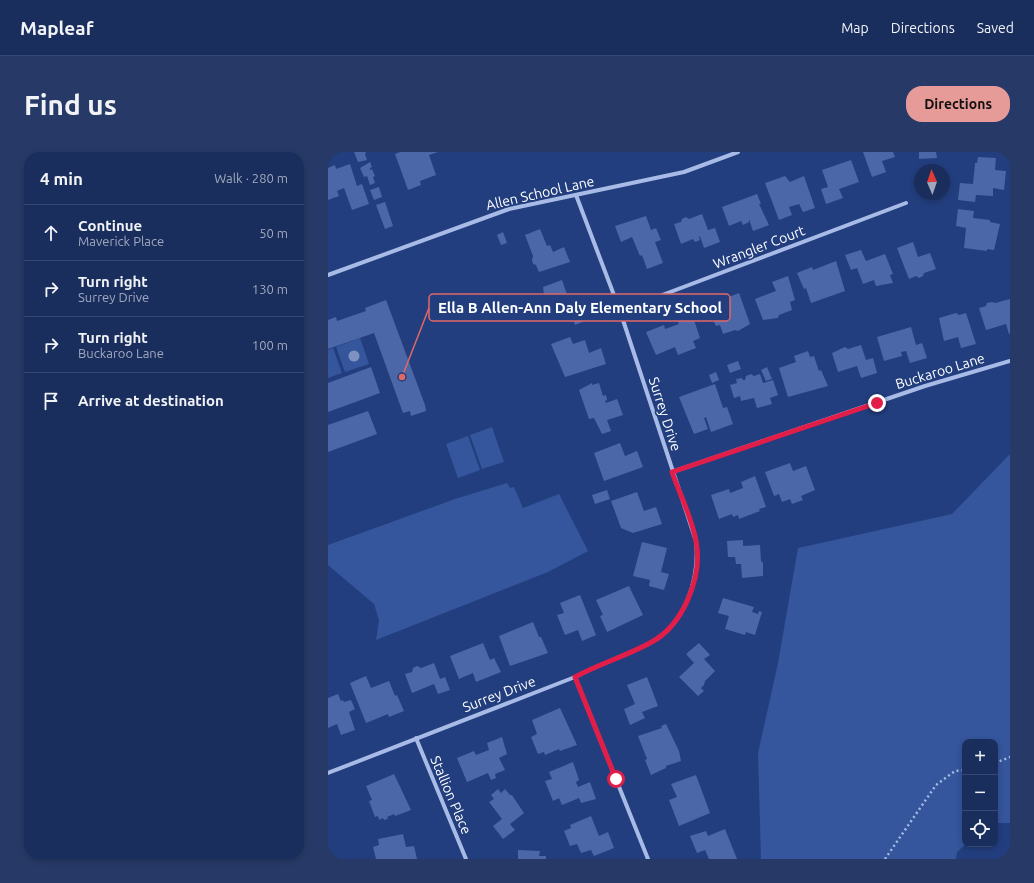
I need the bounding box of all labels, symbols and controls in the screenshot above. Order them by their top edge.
text: Mapleaf [20,17,93,39]
text: Map [841,20,869,36]
text: Directions [891,20,955,36]
text: Saved [977,20,1014,36]
button: Directions [906,86,1010,122]
text: Find us [24,89,117,120]
north arrow [914,164,950,200]
text: 4 min [40,169,83,188]
text: Walk · 280 m [214,171,288,185]
street label: Allen School Lane [484,173,596,213]
text: Continue [78,217,142,234]
icon: ahead [40,222,62,244]
street label: Wrangler Court [711,222,808,272]
text: 50 m [259,226,288,240]
text: Maverick Place [78,234,164,248]
text: Turn right [78,273,148,290]
icon: right [40,278,62,300]
text: 130 m [252,282,288,296]
text: Surrey Drive [78,290,149,304]
callout: Ella B Allen-Ann Daly Elementary School [429,294,730,321]
text: Ella B Allen-Ann Daly Elementary School [438,299,723,316]
text: Turn right [78,329,148,346]
icon: right [40,334,62,356]
text: 100 m [252,338,288,352]
text: Buckaroo Lane [78,346,164,360]
street label: Buckaroo Lane [893,350,987,392]
street label: Surrey Drive [646,375,684,453]
icon: arrive [40,390,62,412]
text: Arrive at destination [78,392,224,409]
route end [868,394,886,412]
street label: Surrey Drive [460,673,538,715]
map controls [962,739,998,847]
button: + [962,739,998,775]
street label: Stallion Place [427,753,475,837]
route start [607,770,625,788]
button: − [962,775,998,811]
button: locate [962,811,998,847]

